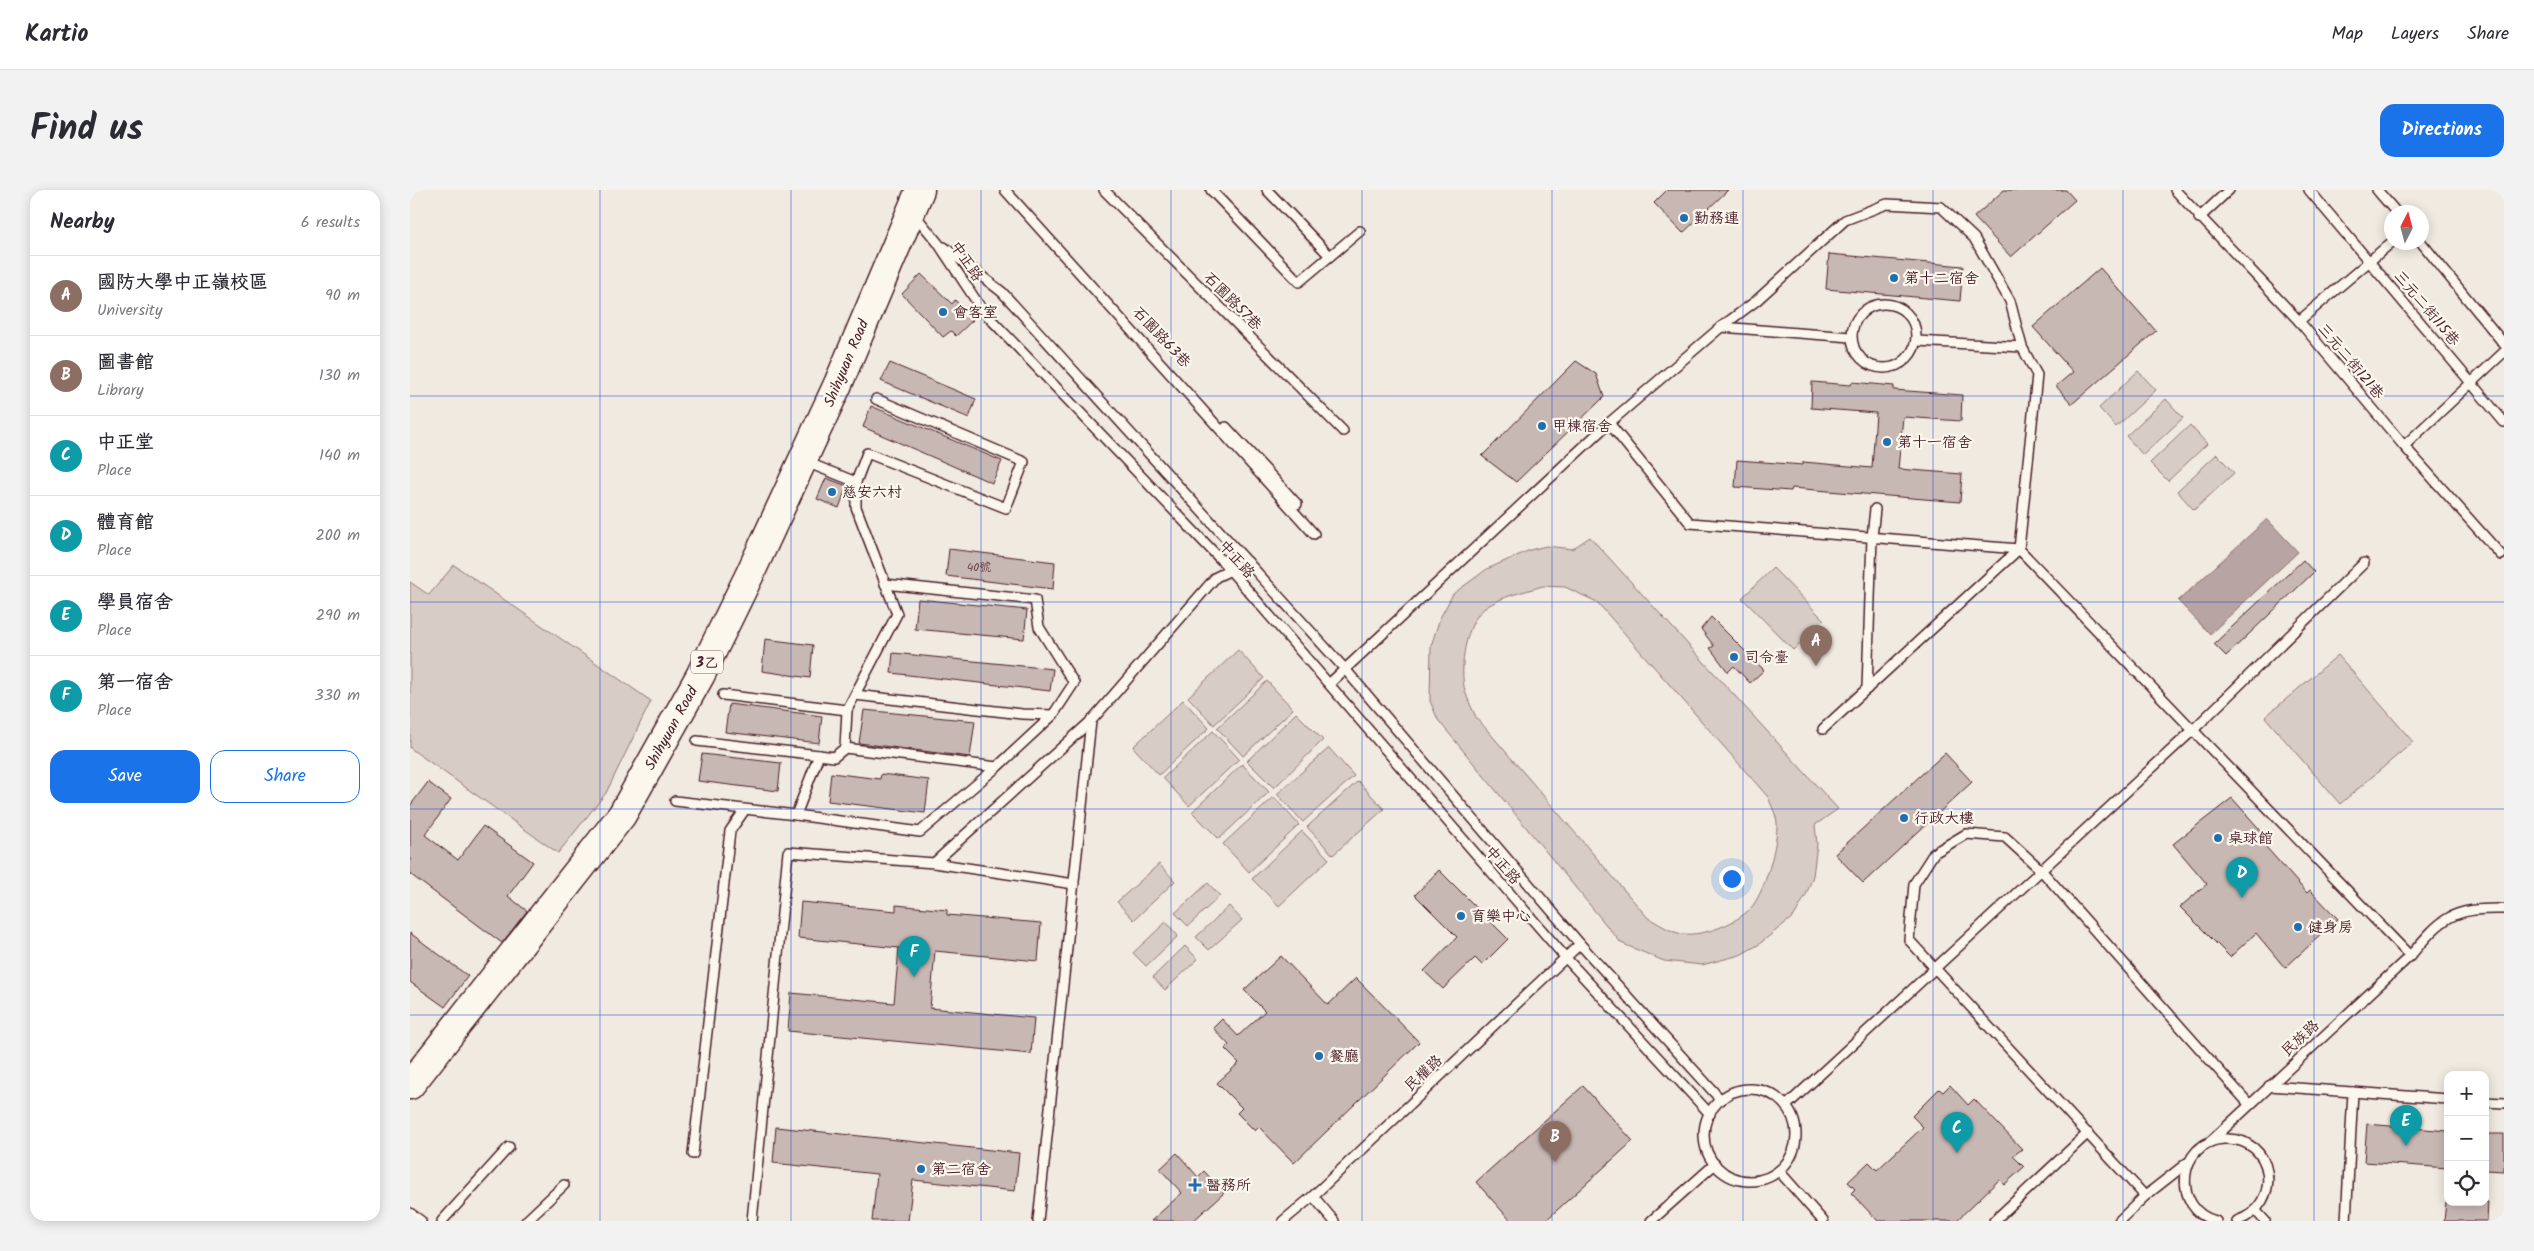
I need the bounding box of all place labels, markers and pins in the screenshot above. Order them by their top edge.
place label: 勤務連 [1694,207,1739,231]
marker: 勤務連 [1678,212,1690,224]
place label: 第十二宿舍 [1904,267,1979,291]
marker: 第十二宿舍 [1888,272,1900,284]
place label: 會客室 [953,301,998,325]
marker: 會客室 [937,306,949,318]
place label: 甲棟宿舍 [1552,415,1612,439]
marker: 甲棟宿舍 [1536,420,1548,432]
place label: 第十一宿舍 [1897,431,1972,455]
marker: 第十一宿舍 [1881,436,1893,448]
place label: 慈安六村 [842,481,902,505]
marker: 慈安六村 [826,486,838,498]
pin: A [1800,625,1832,666]
place label: 司令臺 [1744,646,1789,670]
marker: 司令臺 [1728,651,1740,663]
place label: 行政大樓 [1914,807,1974,831]
marker: 行政大樓 [1898,812,1910,824]
place label: 桌球館 [2228,827,2273,851]
marker: 桌球館 [2212,832,2224,844]
pin: D [2226,857,2258,898]
place label: 育樂中心 [1471,905,1531,929]
marker: 育樂中心 [1455,910,1467,922]
place label: 健身房 [2308,916,2353,940]
marker: 健身房 [2292,921,2304,933]
pin: F [898,936,930,977]
place label: 餐廳 [1329,1045,1359,1069]
marker: 餐廳 [1313,1050,1325,1062]
pin: E [2390,1105,2422,1146]
pin: C [1941,1112,1973,1153]
pin: B [1539,1121,1571,1162]
place label: 第二宿舍 [931,1158,991,1182]
marker: 第二宿舍 [915,1163,927,1175]
place label: 醫務所 [1206,1174,1251,1198]
marker: 醫務所 [1188,1178,1202,1192]

